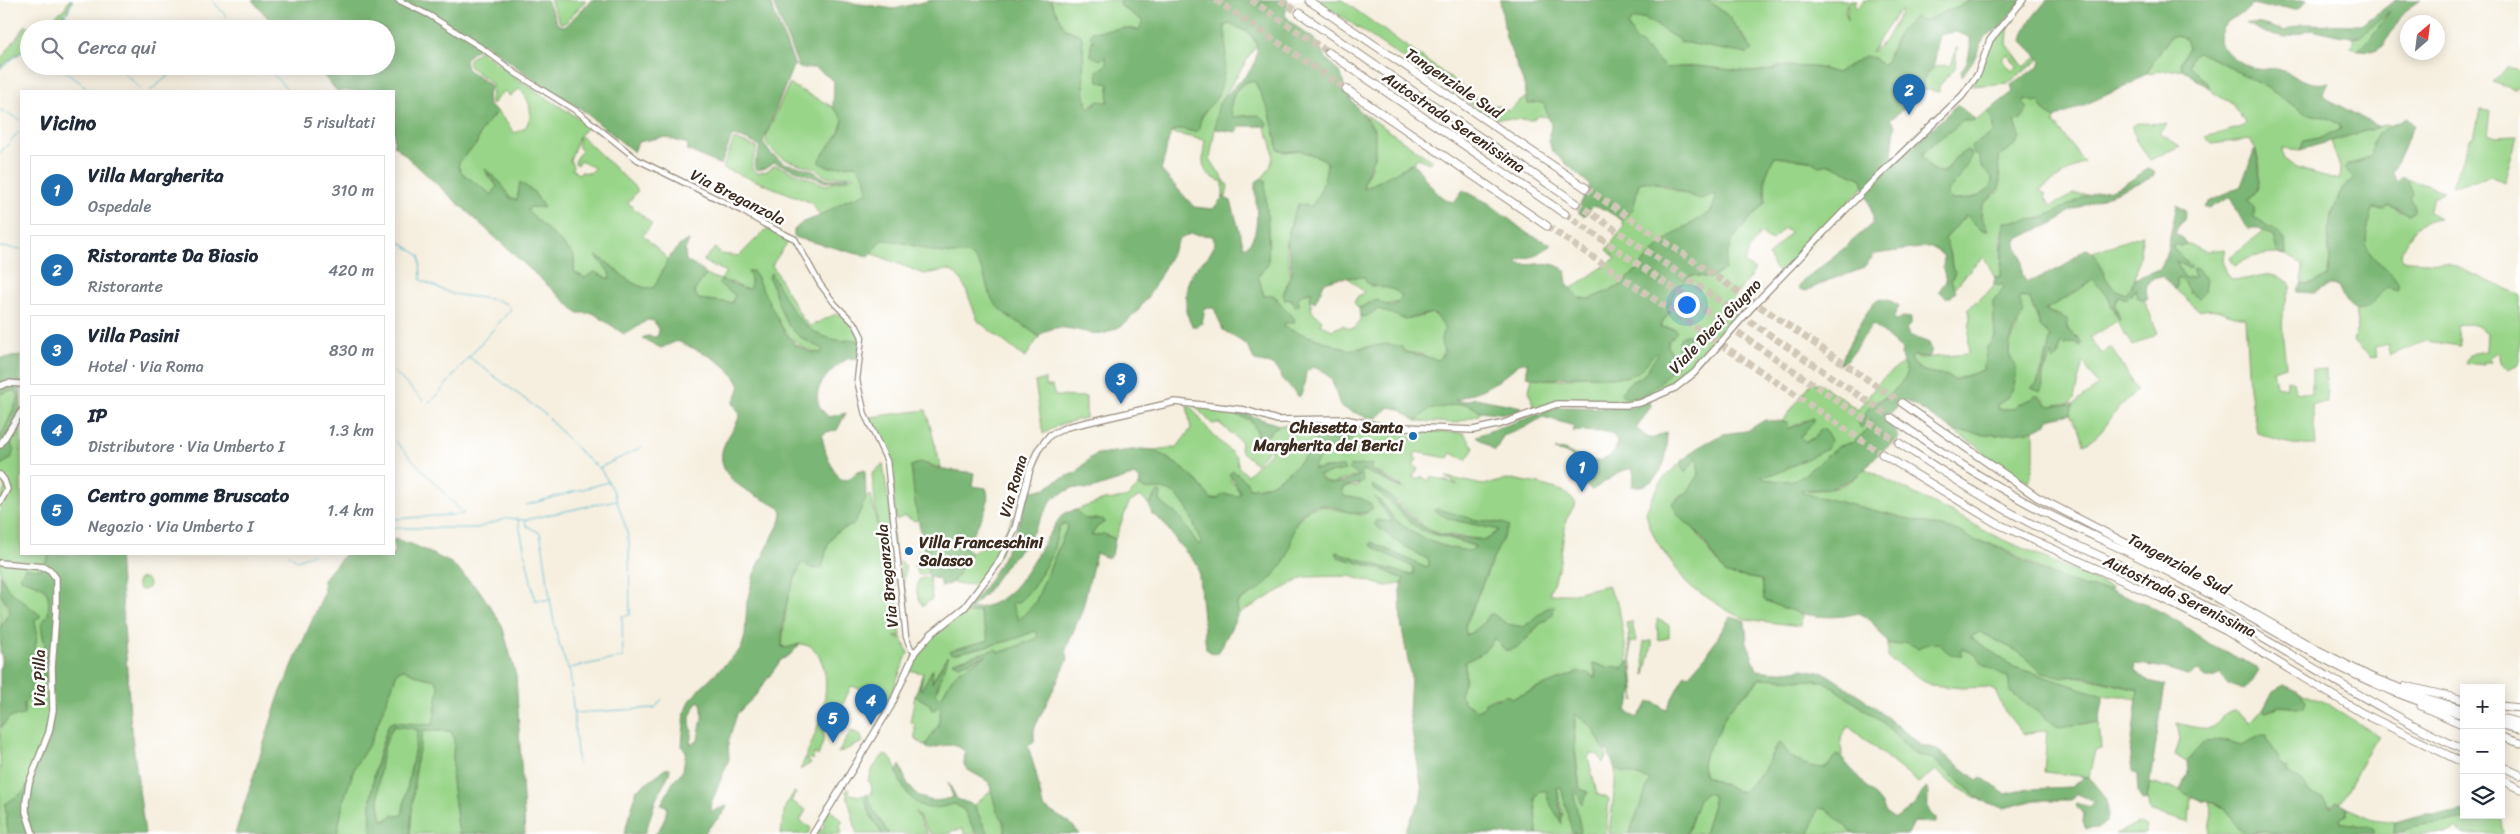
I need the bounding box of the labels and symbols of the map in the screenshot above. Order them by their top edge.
north arrow [2400,15,2445,60]
street label: Tangenziale Sud [1399,39,1510,128]
street label: Autostrada Serenissima [1376,63,1532,181]
pin: 2 [1893,74,1925,115]
street label: Via Breganzola [685,161,791,233]
street label: Viale Dieci Giugno [1661,271,1769,381]
your location [1674,292,1700,318]
pin: 3 [1105,363,1137,404]
place label: Chiesetta Santa Margherita dei Berici [1253,413,1404,460]
marker: Chiesetta Santa Margherita dei Berici [1407,430,1419,442]
street label: Via Roma [990,451,1036,521]
pin: 1 [1566,451,1598,492]
street label: Via Breganzola [867,523,907,629]
street label: Tangenziale Sud [2122,525,2237,604]
place label: Villa Franceschini Salasco [918,528,1043,575]
marker: Villa Franceschini Salasco [903,545,915,557]
street label: Autostrada Serenissima [2097,546,2262,646]
street label: Via Pilla [25,649,54,707]
pin: 4 [855,684,887,725]
pin: 5 [817,702,849,743]

